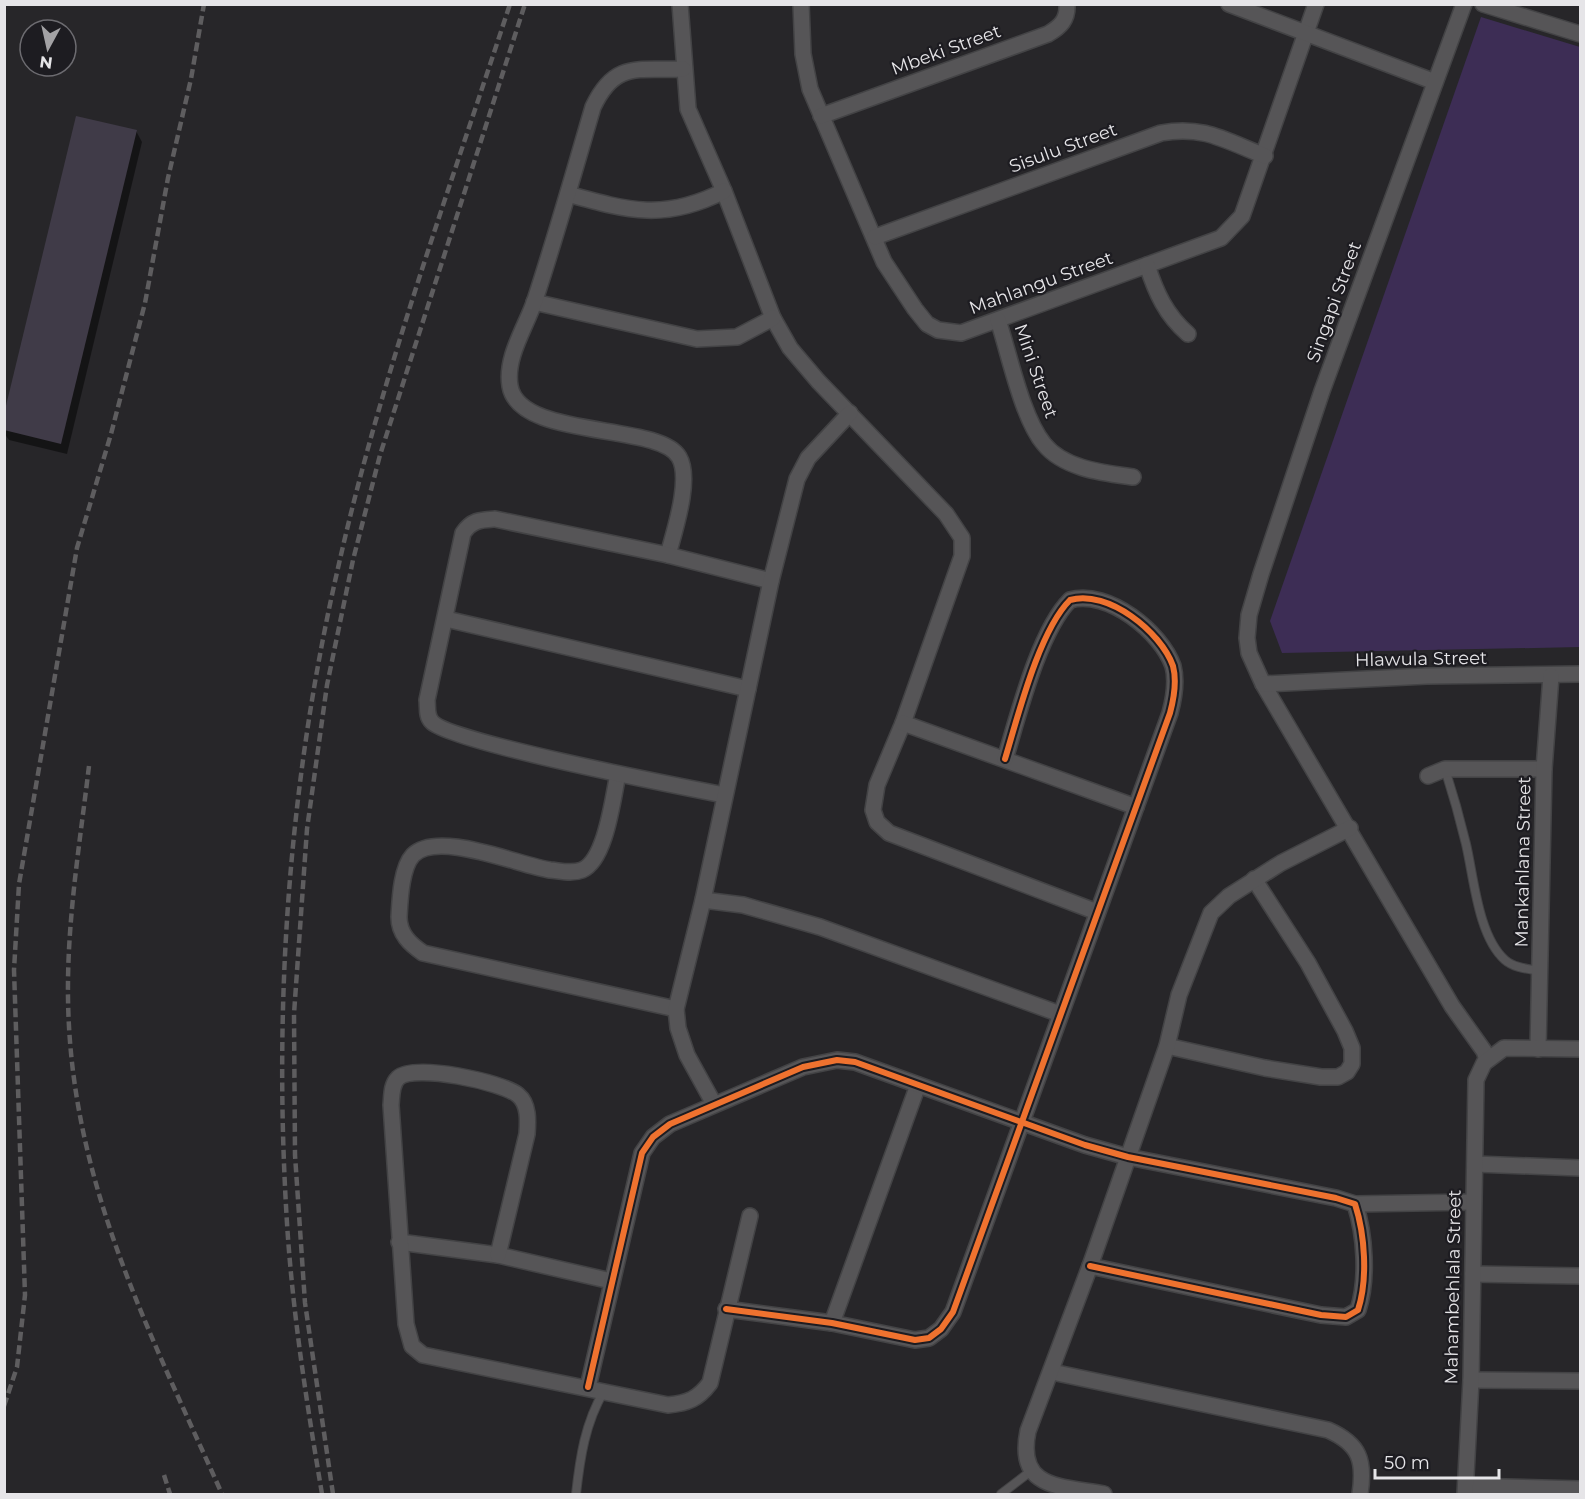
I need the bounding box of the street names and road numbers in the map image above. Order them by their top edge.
street label: Mbeki Street [888,20,1004,80]
street label: Sisulu Street [1006,118,1120,178]
street label: Singapi Street [1302,238,1366,366]
street label: Mahlangu Street [966,247,1116,319]
street label: Mini Street [1010,321,1062,421]
street label: Hlawula Street [1355,647,1487,671]
street label: Mankahlana Street [1511,776,1535,948]
street label: Mahambehlala Street [1440,1189,1466,1385]

